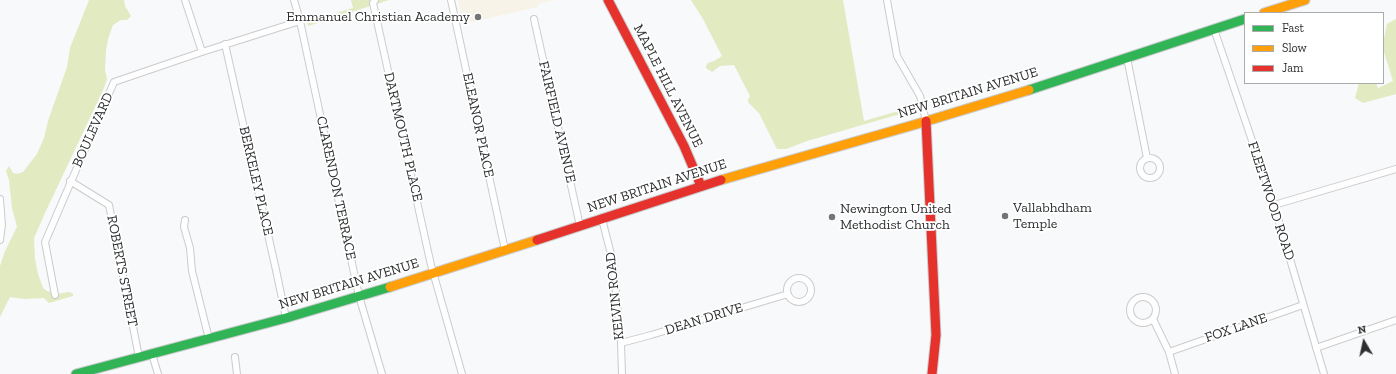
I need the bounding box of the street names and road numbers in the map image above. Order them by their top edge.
street label: MAPLE HILL AVENUE [630,22,706,150]
street label: FAIRFIELD AVENUE [535,59,579,185]
street label: NEW BRITAIN AVENUE [896,64,1040,122]
street label: DARTMOUTH PLACE [380,71,426,203]
street label: ELEANOR PLACE [459,71,497,179]
street label: BOULEVARD [69,90,117,170]
street label: CLARENDON TERRACE [313,115,359,261]
street label: BERKELEY PLACE [235,125,277,237]
street label: FLEETWOOD ROAD [1244,139,1298,263]
street label: NEW BRITAIN AVENUE [585,156,729,216]
street label: ROBERTS STREET [103,214,141,328]
street label: KELVIN ROAD [602,251,628,341]
street label: NEW BRITAIN AVENUE [277,255,421,313]
street label: DEAN DRIVE [663,299,745,339]
street label: FOX LANE [1203,309,1269,347]

